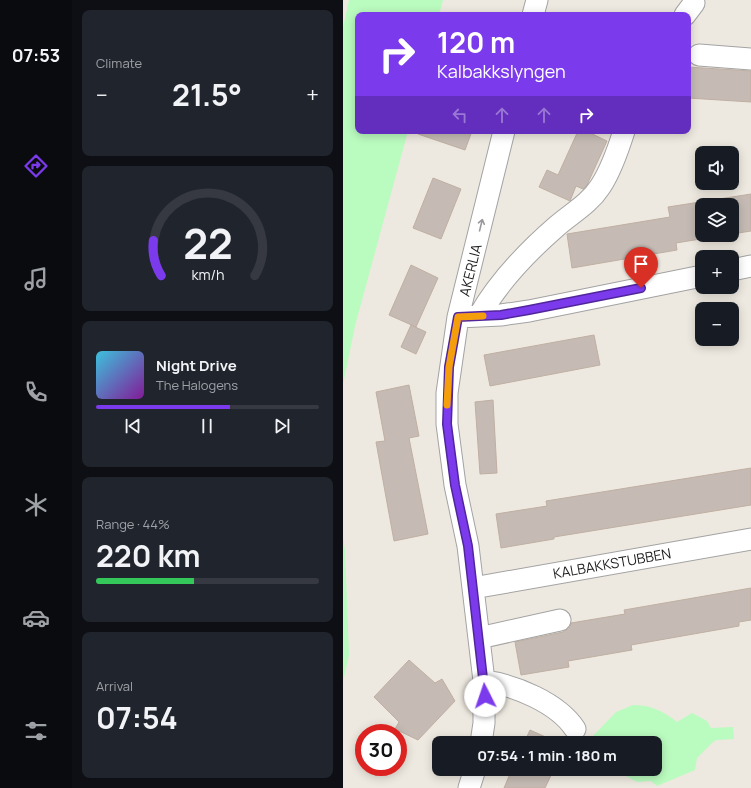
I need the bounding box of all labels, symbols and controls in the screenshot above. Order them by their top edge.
text: 120 m [437,23,515,61]
icon: right [371,28,423,80]
text: 07:53 [12,43,60,67]
text: Climate [96,54,142,72]
text: Kalbakkslyngen [437,59,566,83]
text: 21.5° [172,74,242,115]
text: − [96,80,108,110]
text: + [306,80,319,110]
icon: left [449,104,471,126]
icon: ahead [491,104,513,126]
icon: ahead [533,104,555,126]
icon: right [575,104,597,126]
map controls [695,146,739,346]
button: sound [695,146,739,190]
icon: directions [22,152,50,180]
button: layers [695,198,739,242]
text: 22 [183,215,232,271]
one-way arrow [478,219,485,232]
street label: AKERLIA [454,242,486,298]
pin [624,247,658,288]
button: + [695,250,739,294]
icon: arrive [630,253,652,275]
icon: music [22,265,50,293]
text: km/h [191,265,224,284]
button: − [695,302,739,346]
text: Night Drive [156,355,237,376]
text: The Halogens [156,376,238,394]
icon: phone [22,378,50,406]
icon: previous [122,415,144,437]
icon: pause [196,415,218,437]
icon: next [271,415,293,437]
icon: climate [22,491,50,519]
text: Range · 44% [96,515,170,533]
text: 220 km [96,535,201,576]
street label: KALBAKKSTUBBEN [552,543,672,583]
icon: car [22,604,50,632]
position arrow [464,675,506,717]
text: Arrival [96,677,133,695]
text: 07:54 [96,697,178,738]
icon: filters [22,717,50,745]
speed limit sign: 30 [355,724,407,776]
text: 07:54 · 1 min · 180 m [477,745,617,766]

